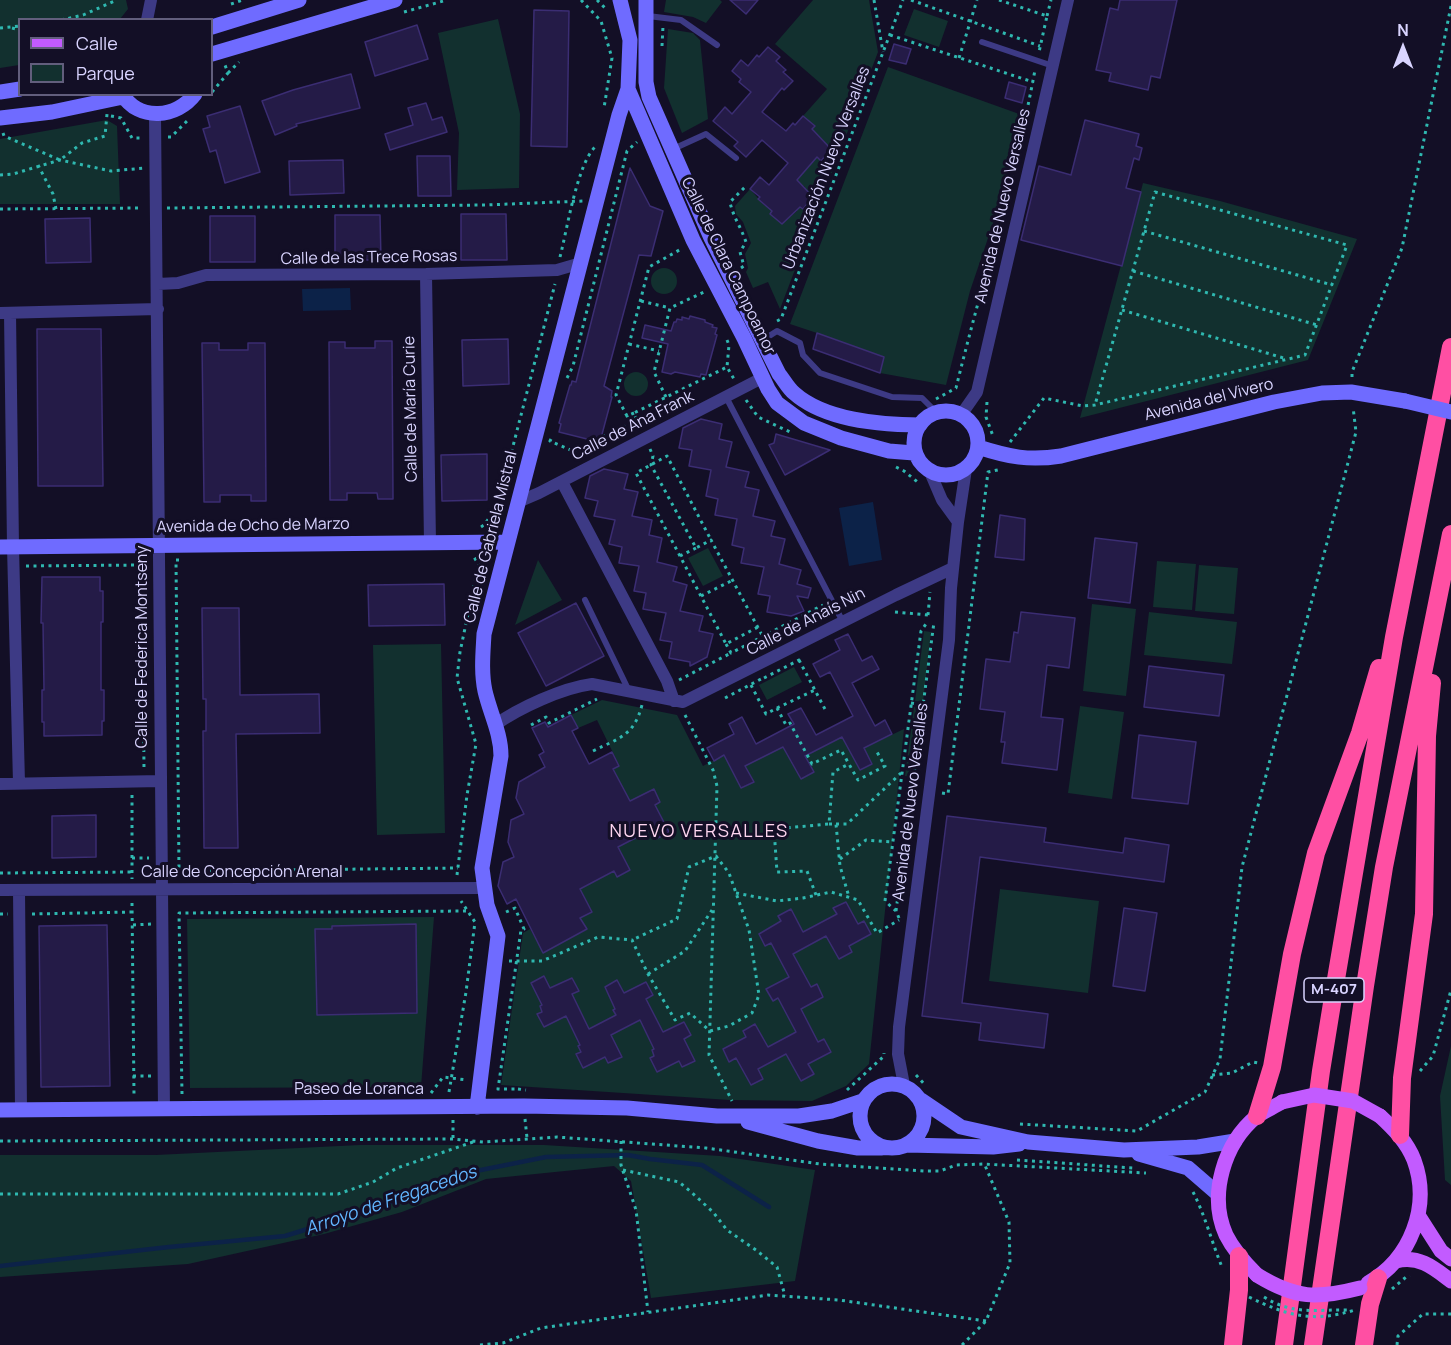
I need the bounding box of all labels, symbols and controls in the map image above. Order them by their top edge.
legend [18,18,213,96]
north arrow [1373,18,1433,78]
text: N [1397,19,1409,41]
text: Calle [76,31,118,55]
text: Parque [76,61,135,85]
street label: Urbanización Nuevo Versalles [779,64,875,272]
street label: Avenida de Nuevo Versalles [971,107,1035,305]
street label: Calle de Clara Campoamor [677,174,779,358]
street label: Calle de las Trece Rosas [281,247,457,269]
street label: Calle de María Curie [400,336,422,482]
street label: Avenida del Vivero [1142,375,1276,425]
street label: Calle de Ana Frank [569,387,697,465]
street label: Calle de Gabriela Mistral [460,449,522,625]
street label: Avenida de Ocho de Marzo [156,515,350,537]
street label: Calle de Federica Montseny [133,546,153,748]
street label: Calle de Anaís Nin [744,584,868,660]
street label: Avenida de Nuevo Versalles [889,702,933,902]
district label: NUEVO VERSALLES [609,821,789,843]
street label: Calle de Concepción Arenal [141,863,343,883]
road number: M-407 [1304,978,1364,1002]
street label: Paseo de Loranca [294,1080,424,1100]
water label: Arroyo de Fregacedos [302,1161,480,1241]

